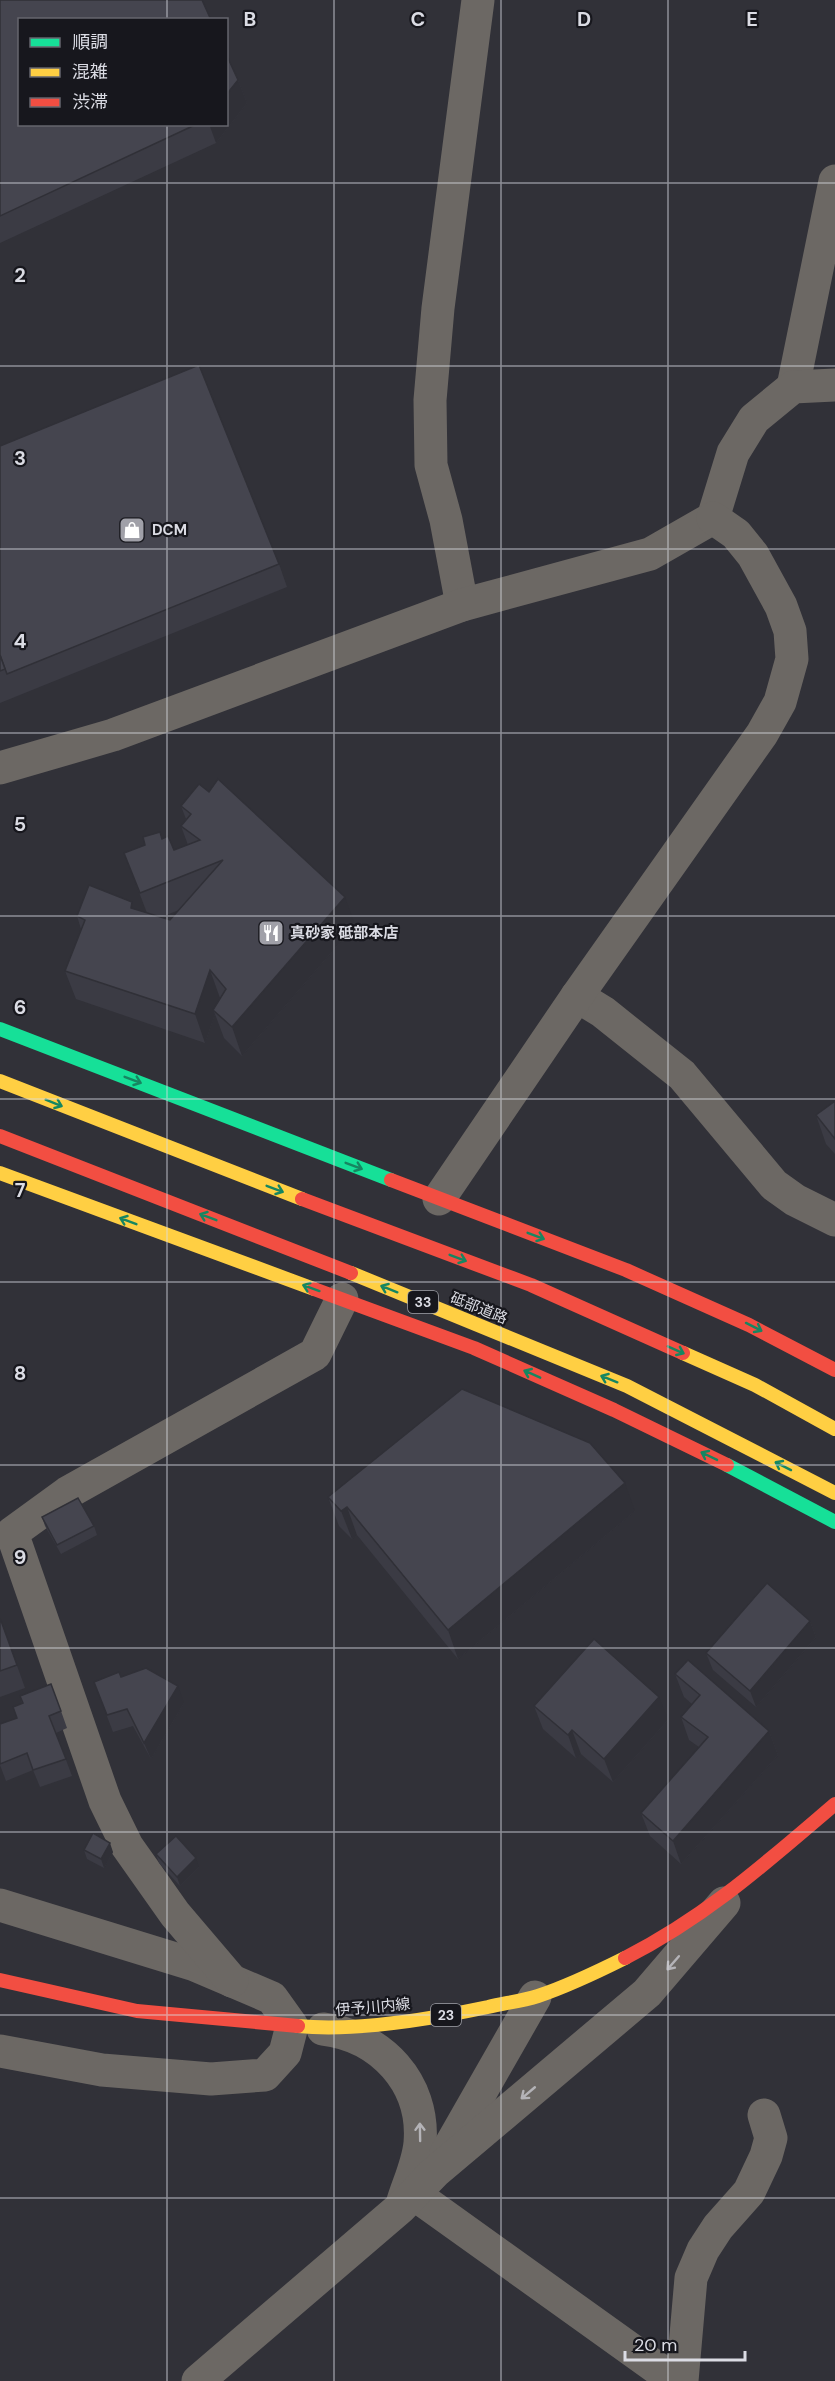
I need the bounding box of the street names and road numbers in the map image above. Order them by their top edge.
street label: 砥部道路 [447,1287,511,1329]
road number: 33 [408,1291,438,1313]
street label: 伊予川内線 [335,1994,411,2020]
road number: 23 [431,2004,461,2026]

